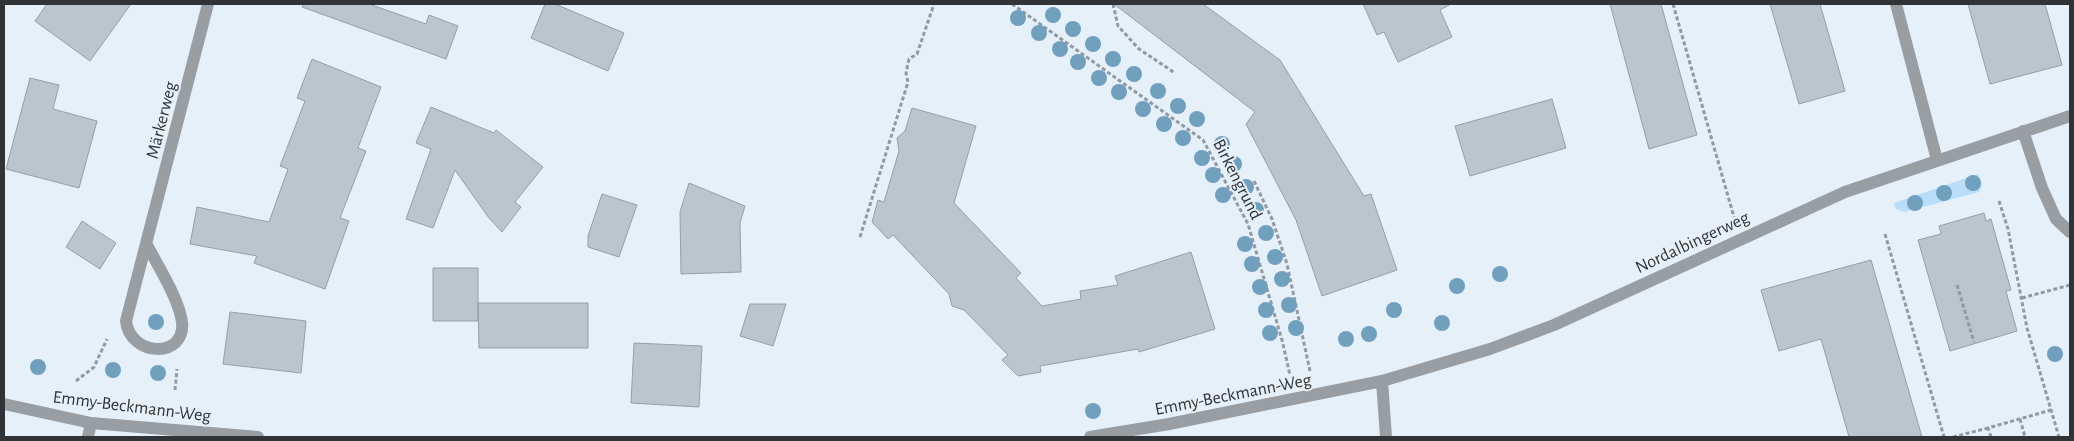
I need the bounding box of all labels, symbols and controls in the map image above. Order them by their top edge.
street label: Märkerweg [144,80,180,161]
street label: Birkengrund [1209,136,1265,223]
street label: Nordalbingerweg [1633,209,1752,277]
street label: Emmy-Beckmann-Weg [1153,371,1313,419]
street label: Emmy-Beckmann-Weg [52,388,212,426]

